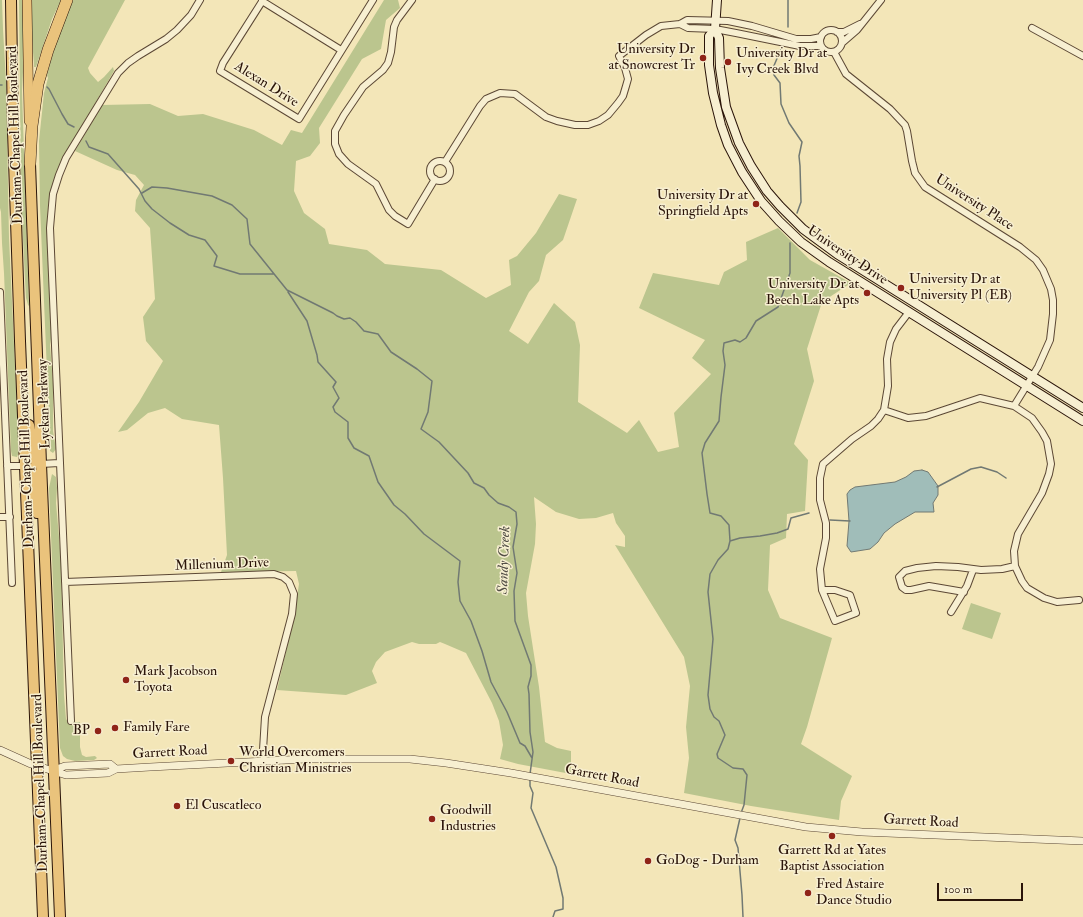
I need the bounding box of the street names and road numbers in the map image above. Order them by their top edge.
street label: Durham-Chapel Hill Boulevard [4,46,28,224]
street label: Alexan Drive [231,59,301,111]
street label: University Place [932,171,1016,235]
street label: University Drive [804,223,890,289]
street label: Lyckan Parkway [35,359,55,449]
street label: Durham-Chapel Hill Boulevard [15,370,39,548]
street label: Millenium Drive [175,555,269,575]
street label: Durham-Chapel Hill Boulevard [29,694,53,872]
street label: Garrett Road [132,743,208,763]
street label: Garrett Road [564,762,640,792]
street label: Garrett Road [883,812,959,832]

